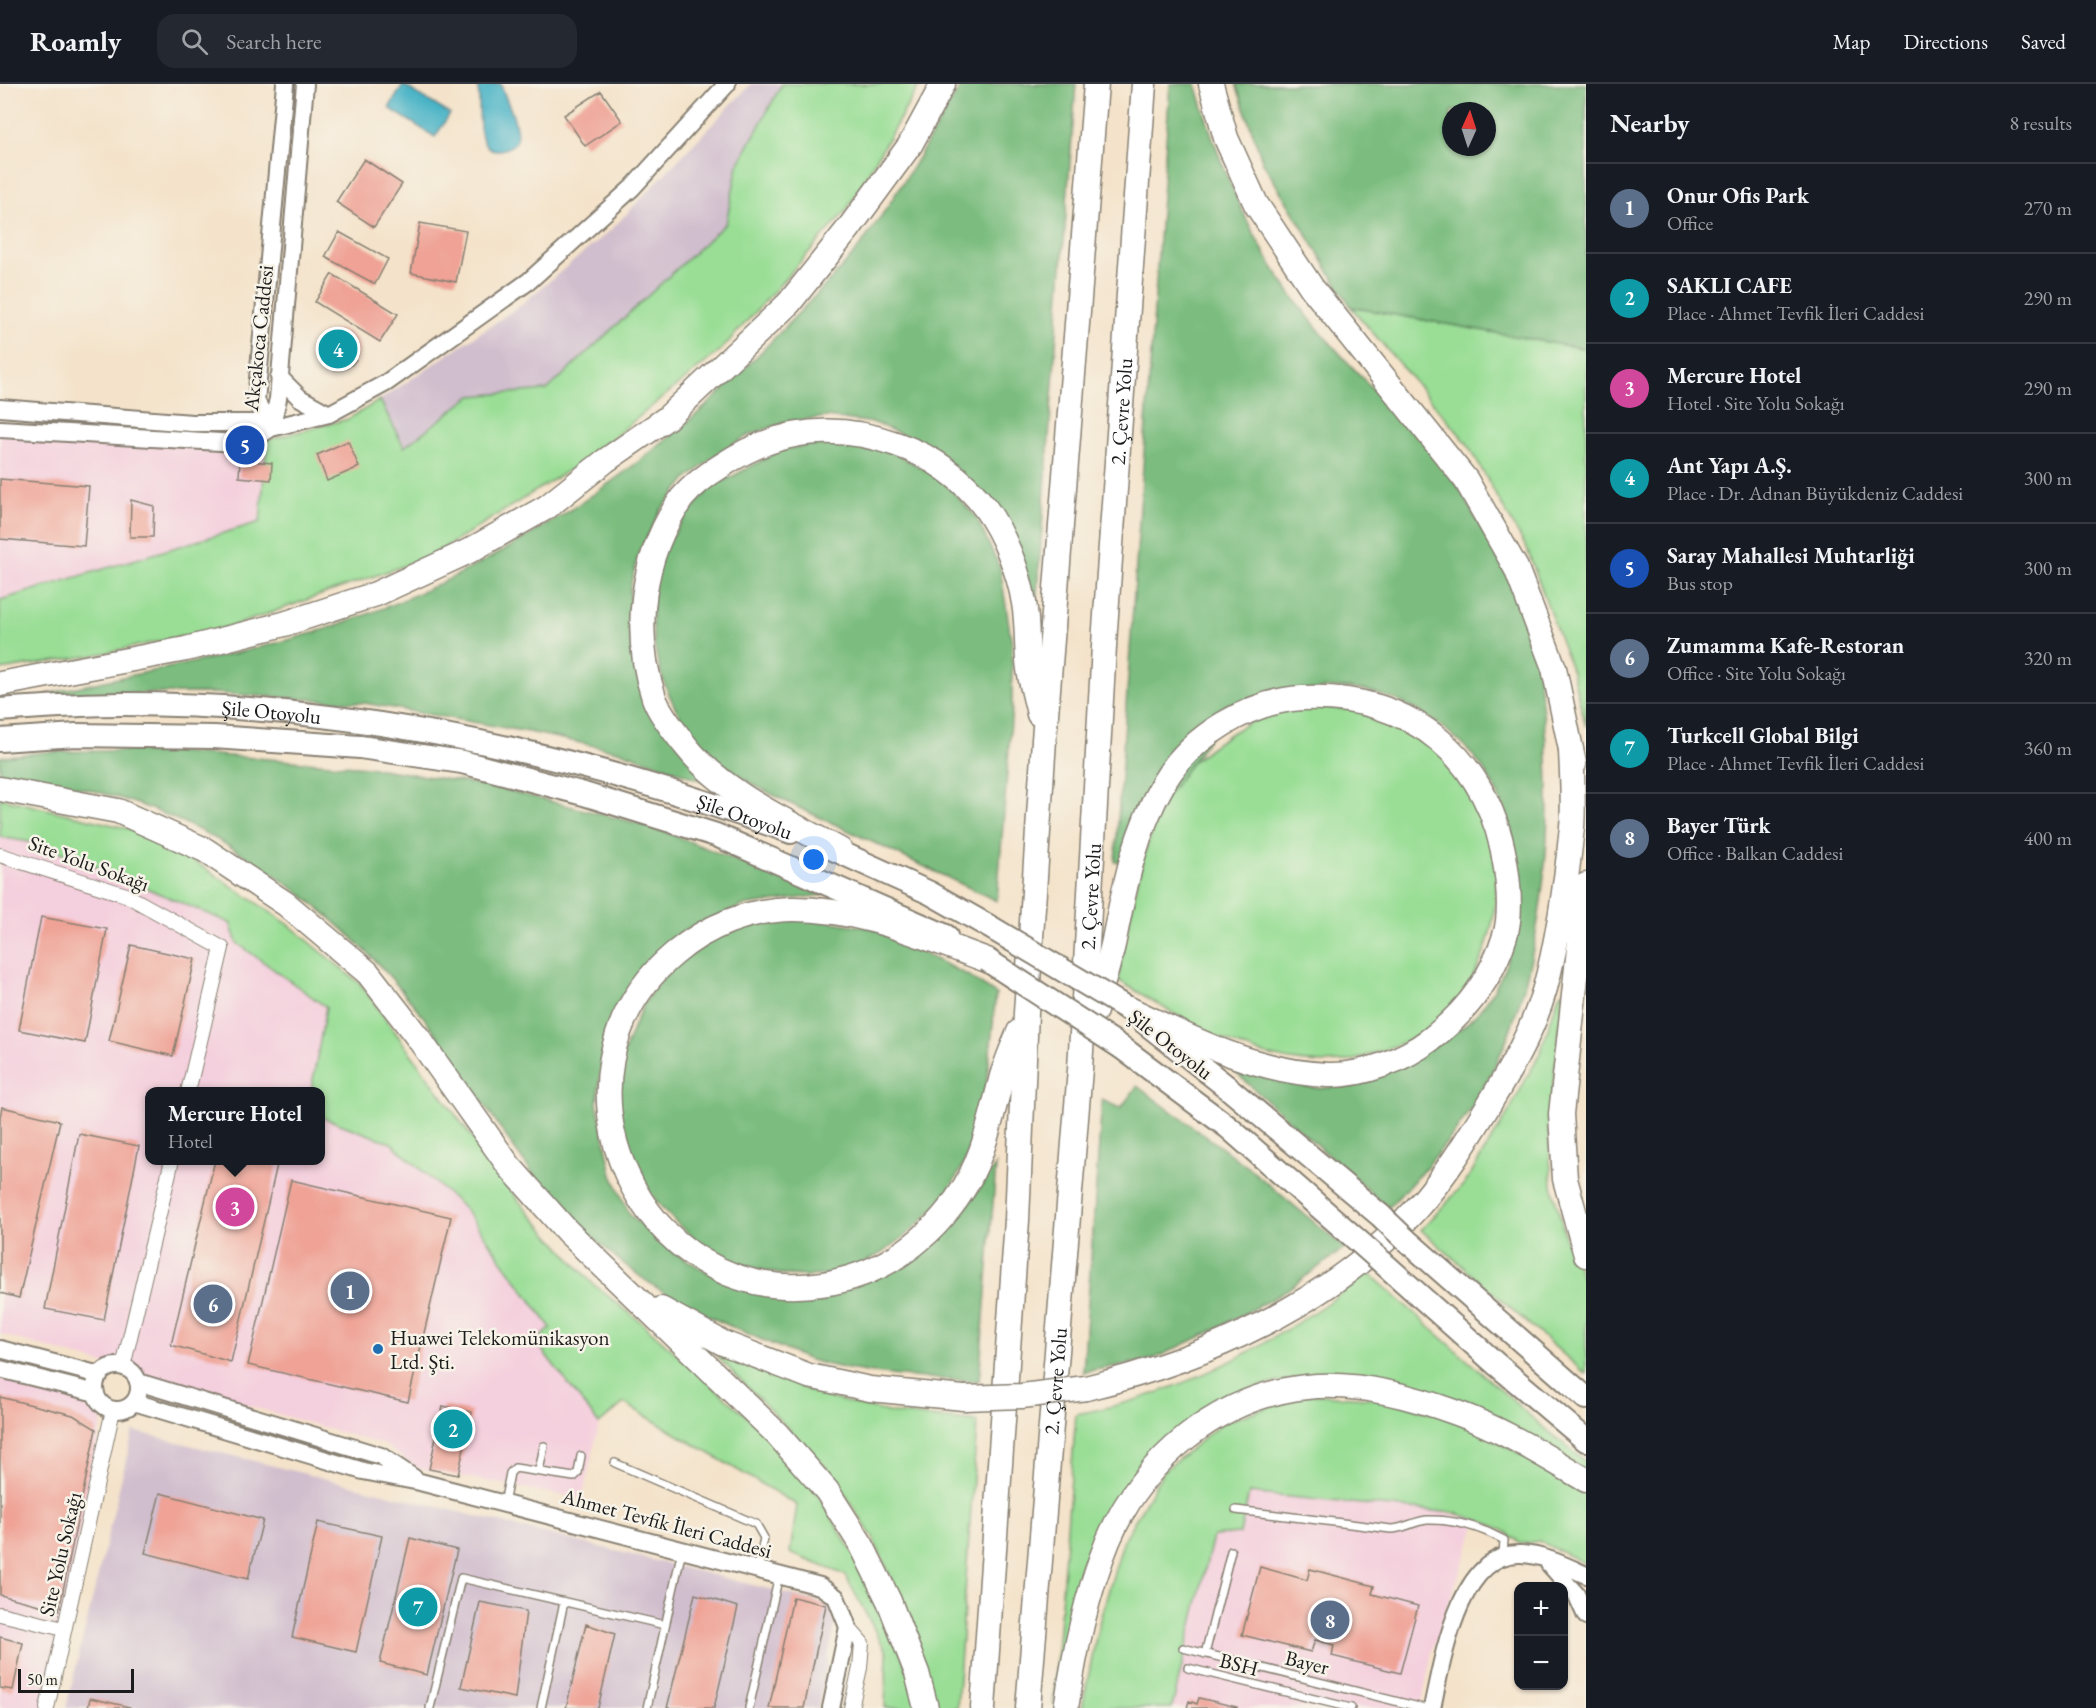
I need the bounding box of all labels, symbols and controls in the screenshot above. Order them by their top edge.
search box [157,14,577,68]
text: Roamly [30,23,121,59]
icon: search [178,25,211,58]
text: Search here [226,27,322,56]
text: Map [1833,28,1870,55]
text: Directions [1903,28,1988,55]
text: Saved [2021,28,2066,55]
north arrow [1442,102,1496,156]
text: Nearby [1610,106,1690,140]
text: 8 results [2009,110,2072,136]
text: Onur Ofis Park [1667,181,1809,210]
text: 1 [1624,195,1635,221]
text: 270 m [2024,195,2072,221]
text: Office [1667,210,1713,236]
street label: Akçakoca Caddesi [237,264,279,413]
text: SAKLI CAFE [1667,271,1792,300]
text: 2 [1624,285,1635,311]
text: 290 m [2024,285,2072,311]
text: Place · Ahmet Tevfik İleri Caddesi [1667,300,1924,326]
pin: 4 [318,326,358,372]
street label: 2. Çevre Yolu [1103,357,1138,466]
text: Mercure Hotel [1667,361,1801,390]
text: 3 [1624,375,1635,401]
text: 290 m [2024,375,2072,401]
text: Hotel · Site Yolu Sokağı [1667,390,1845,416]
pin: 5 [226,422,264,468]
text: Ant Yapı A.Ş. [1667,451,1792,480]
text: 4 [1624,465,1635,491]
text: 300 m [2024,465,2072,491]
text: Place · Dr. Adnan Büyükdeniz Caddesi [1667,480,1963,506]
text: Saray Mahallesi Muhtarliği [1667,541,1915,570]
text: 5 [1624,555,1635,581]
text: 300 m [2024,555,2072,581]
text: Bus stop [1667,570,1733,596]
text: Zumamma Kafe-Restoran [1667,631,1904,660]
text: 6 [1624,645,1635,671]
text: 320 m [2024,645,2072,671]
text: Office · Site Yolu Sokağı [1667,660,1846,686]
street label: Şile Otoyolu [221,694,323,729]
text: Turkcell Global Bilgi [1667,721,1859,750]
text: 7 [1624,735,1635,761]
text: 360 m [2024,735,2072,761]
text: Place · Ahmet Tevfik İleri Caddesi [1667,750,1924,776]
street label: Şile Otoyolu [694,787,797,845]
text: Bayer Türk [1667,811,1771,840]
text: 8 [1624,825,1635,851]
text: 400 m [2024,825,2072,851]
street label: Site Yolu Sokağı [25,829,153,897]
text: Office · Balkan Caddesi [1667,840,1843,866]
street label: 2. Çevre Yolu [1073,842,1106,951]
your location [799,845,828,874]
street label: Şile Otoyolu [1123,1003,1219,1085]
popup [145,1087,325,1165]
text: Mercure Hotel [168,1099,302,1128]
text: Hotel [168,1128,213,1154]
pin: 3 [216,1184,254,1230]
pin: 1 [330,1268,370,1314]
pin: 6 [194,1282,232,1326]
place label: Huawei Telekomünikasyon Ltd. Şti. [390,1324,610,1375]
street label: 2. Çevre Yolu [1037,1327,1072,1436]
marker: Huawei Telekomünikasyon Ltd. Şti. [371,1342,385,1356]
pin: 2 [434,1406,472,1452]
street label: Ahmet Tevfik İleri Caddesi [558,1482,775,1564]
street label: Site Yolu Sokağı [33,1489,87,1619]
map controls [1514,1582,1568,1690]
button: + [1514,1582,1568,1636]
pin: 7 [398,1584,438,1630]
pin: 8 [1310,1598,1350,1642]
button: − [1514,1636,1568,1690]
street label: Bayer [1282,1644,1332,1680]
street label: BSH [1217,1646,1261,1682]
scale bar [18,1666,134,1694]
text: 50 m [27,1669,58,1690]

